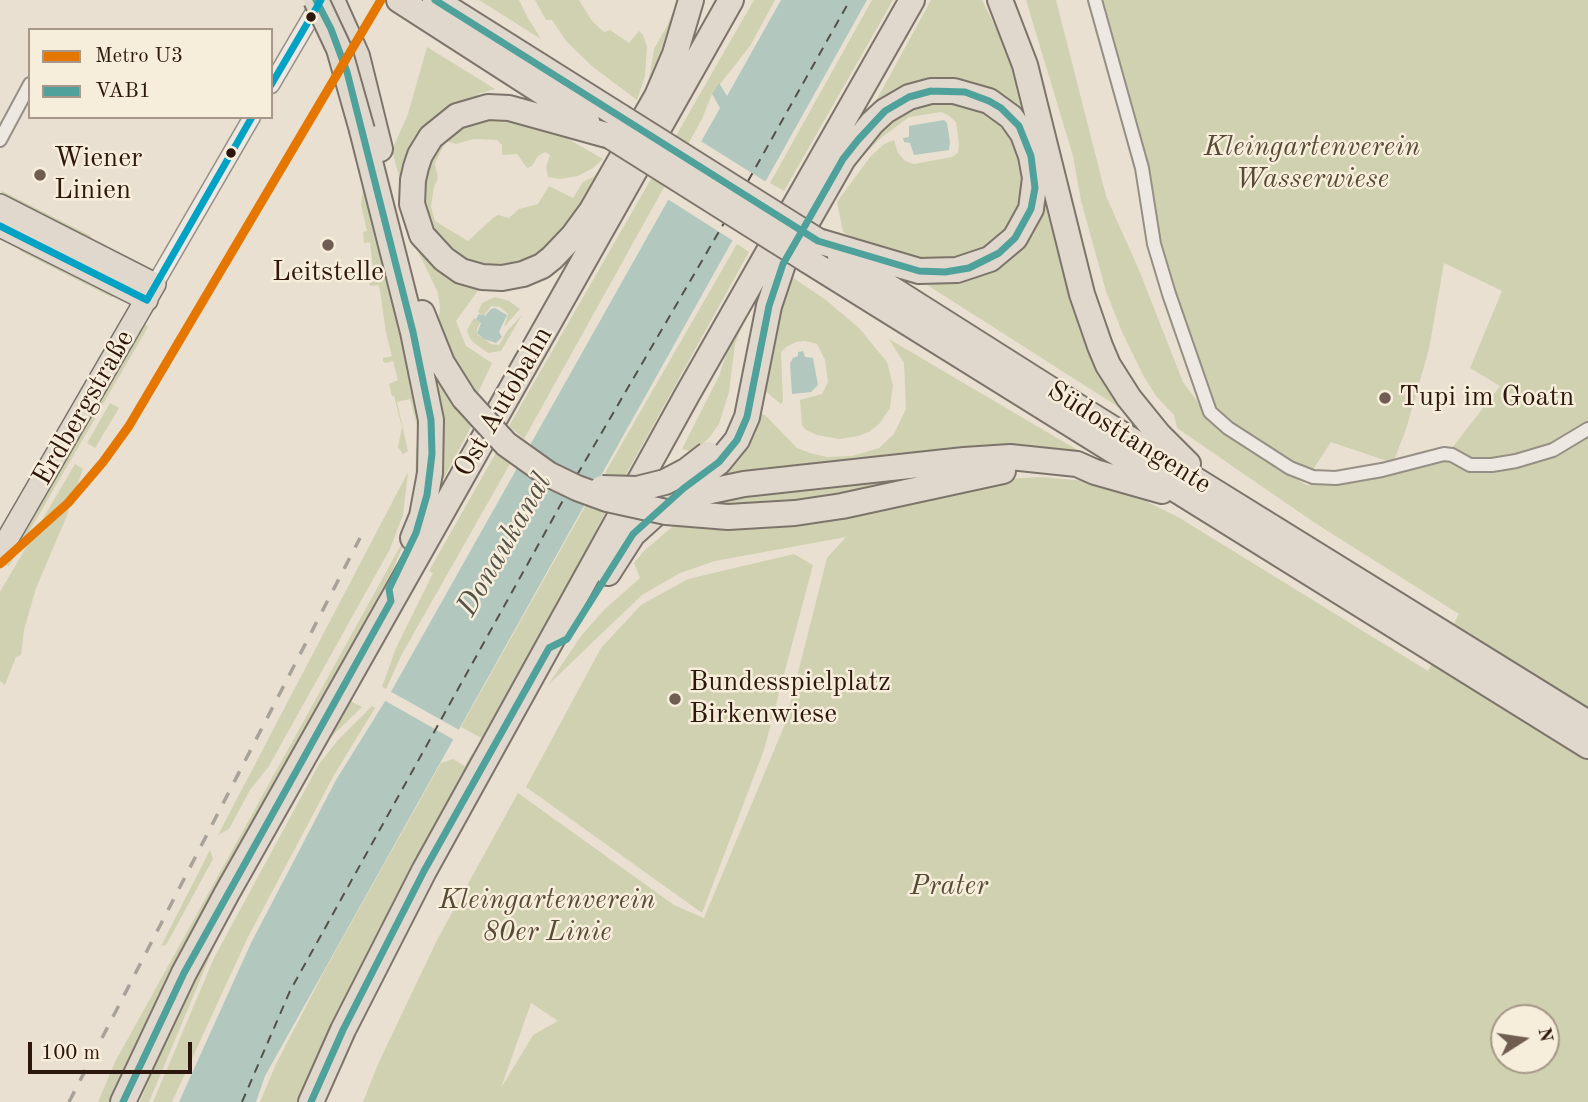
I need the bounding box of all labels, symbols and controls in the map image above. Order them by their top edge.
unlabelled marker [304,10,318,24]
legend [28,28,273,119]
text: Metro U3 [95,46,183,67]
text: VAB1 [95,81,151,102]
park label: Kleingartenverein Wasserwiese [1204,131,1420,197]
place label: Wiener Linien [54,142,143,208]
unlabelled marker [224,146,238,160]
marker: Wiener Linien [32,167,48,183]
marker: Leitstelle [320,237,336,253]
place label: Leitstelle [272,256,384,290]
street label: Ost Autobahn [447,321,561,483]
street label: Erdbergstraße [26,324,142,492]
street label: Südosttangente [1041,374,1217,502]
place label: Tupi im Goatn [1399,381,1574,415]
marker: Tupi im Goatn [1377,390,1393,406]
water label: Donaukanal [450,467,560,623]
place label: Bundesspielplatz Birkenwiese [689,666,891,732]
marker: Bundesspielplatz Birkenwiese [667,691,683,707]
park label: Prater [910,870,988,904]
park label: Kleingartenverein 80er Linie [439,884,655,950]
north arrow [1490,1004,1560,1074]
text: N [1533,1026,1555,1044]
scale bar [32,1028,196,1072]
text: 100 m [41,1043,100,1064]

